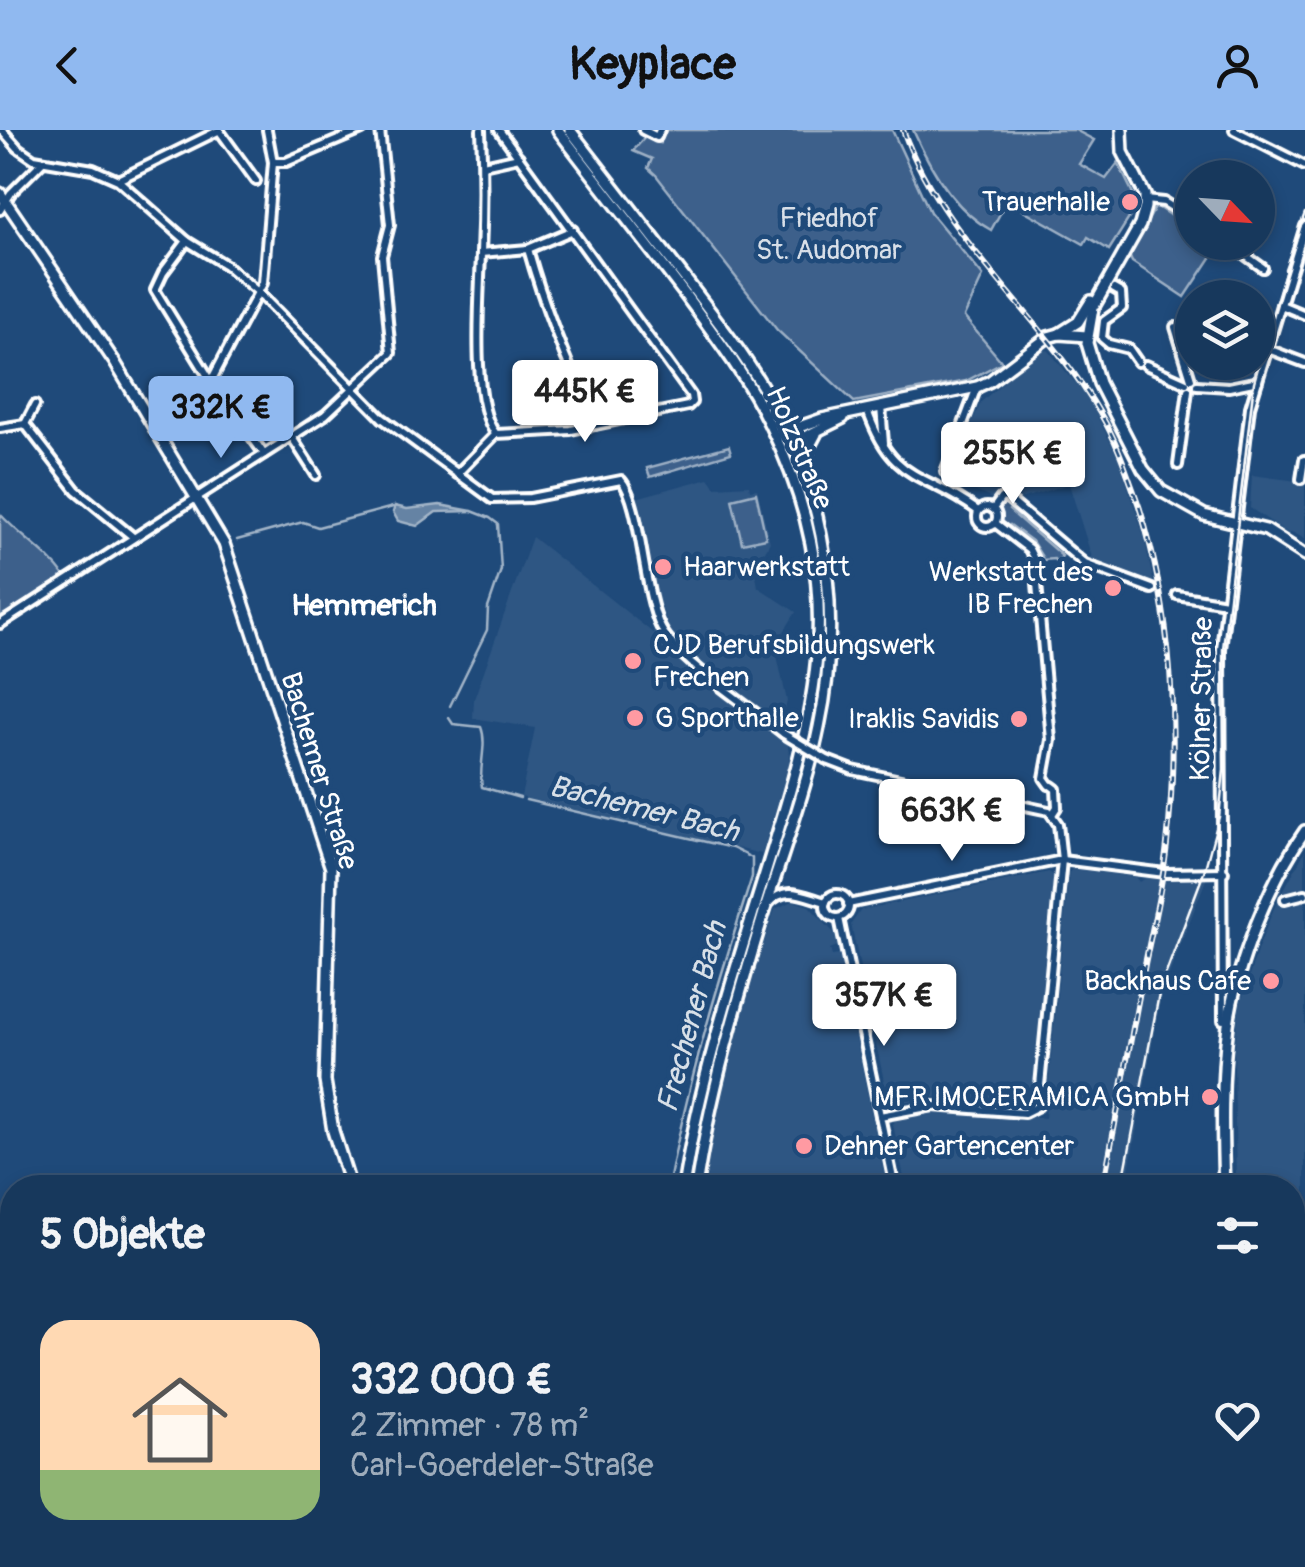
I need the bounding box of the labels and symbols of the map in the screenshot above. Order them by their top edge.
north arrow [1175,160,1275,260]
place label: Trauerhalle [982,185,1110,220]
marker: Trauerhalle [1119,191,1141,213]
park label: Friedhof St. Audomar [756,201,902,268]
pin: 445K € [504,360,666,445]
pin: 332K € [140,376,302,461]
street label: Holzstraße [758,381,841,515]
pin: 255K € [932,422,1094,507]
place label: Haarwerkstatt [683,550,850,585]
place label: Werkstatt des IB Frechen [929,555,1093,622]
marker: Haarwerkstatt [652,556,674,578]
marker: Werkstatt des IB Frechen [1102,577,1124,599]
district label: Hemmerich [291,587,437,624]
street label: Kölner Straße [1183,616,1221,781]
place label: CJD Berufsbildungswerk Frechen [653,628,935,695]
marker: CJD Berufsbildungswerk Frechen [622,650,644,672]
street label: Bachemer Straße [272,668,366,874]
place label: G Sporthalle [655,701,799,736]
place label: Iraklis Savidis [848,702,999,737]
marker: G Sporthalle [624,707,646,729]
marker: Iraklis Savidis [1008,708,1030,730]
water label: Bachemer Bach [546,768,744,851]
pin: 663K € [871,779,1033,864]
water label: Frechener Bach [649,916,736,1116]
pin: 357K € [803,964,965,1049]
place label: Backhaus Cafe [1084,964,1251,999]
marker: Backhaus Cafe [1260,970,1282,992]
place label: MFR IMOCERAMICA GmbH [874,1080,1190,1115]
marker: MFR IMOCERAMICA GmbH [1199,1086,1221,1108]
place label: Dehner Gartencenter [824,1129,1074,1164]
marker: Dehner Gartencenter [793,1135,815,1157]

